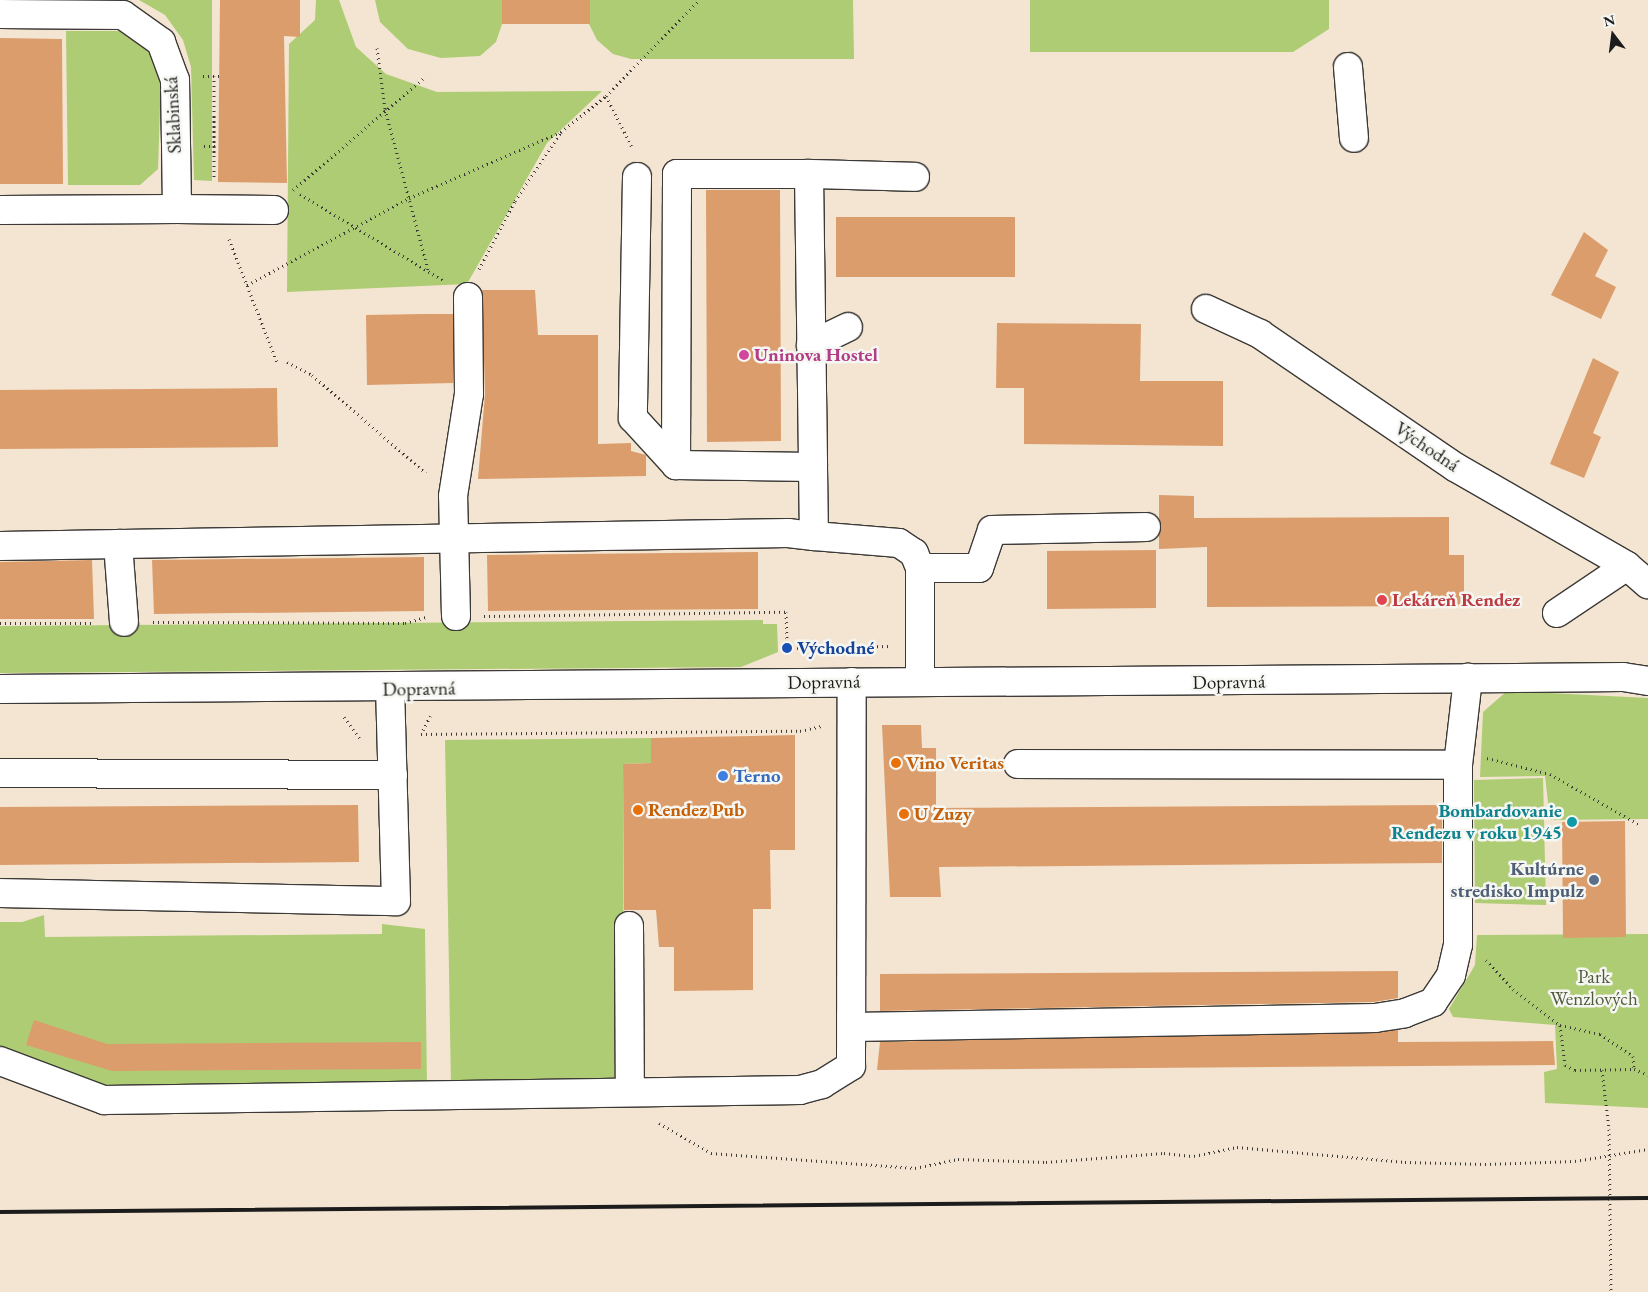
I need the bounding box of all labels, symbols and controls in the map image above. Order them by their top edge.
north arrow [1588,10,1638,60]
text: N [1601,10,1617,31]
street label: Sklabinská [160,76,186,154]
place label: Uninova Hostel [754,344,878,366]
marker: Uninova Hostel [738,349,750,361]
street label: Východná [1390,417,1464,477]
place label: Lekáreň Rendez [1392,589,1520,611]
marker: Lekáreň Rendez [1376,594,1388,606]
place label: Východné [797,637,874,659]
marker: Východné [781,642,793,654]
street label: Dopravná [787,670,861,694]
street label: Dopravná [1192,670,1266,694]
street label: Dopravná [382,677,456,701]
place label: Vino Veritas [906,752,1004,774]
marker: Vino Veritas [890,757,902,769]
place label: Terno [733,765,780,787]
marker: Terno [717,770,729,782]
place label: Rendez Pub [648,799,744,821]
place label: Bombardovanie Rendezu v roku 1945 [1391,800,1562,844]
place label: U Zuzy [914,803,972,825]
marker: Rendez Pub [632,804,644,816]
marker: U Zuzy [898,808,910,820]
marker: Bombardovanie Rendezu v roku 1945 [1566,816,1578,828]
place label: Kultúrne stredisko Impulz [1451,858,1584,902]
marker: Kultúrne stredisko Impulz [1588,874,1600,886]
park label: Park Wenzlových [1550,966,1638,1010]

